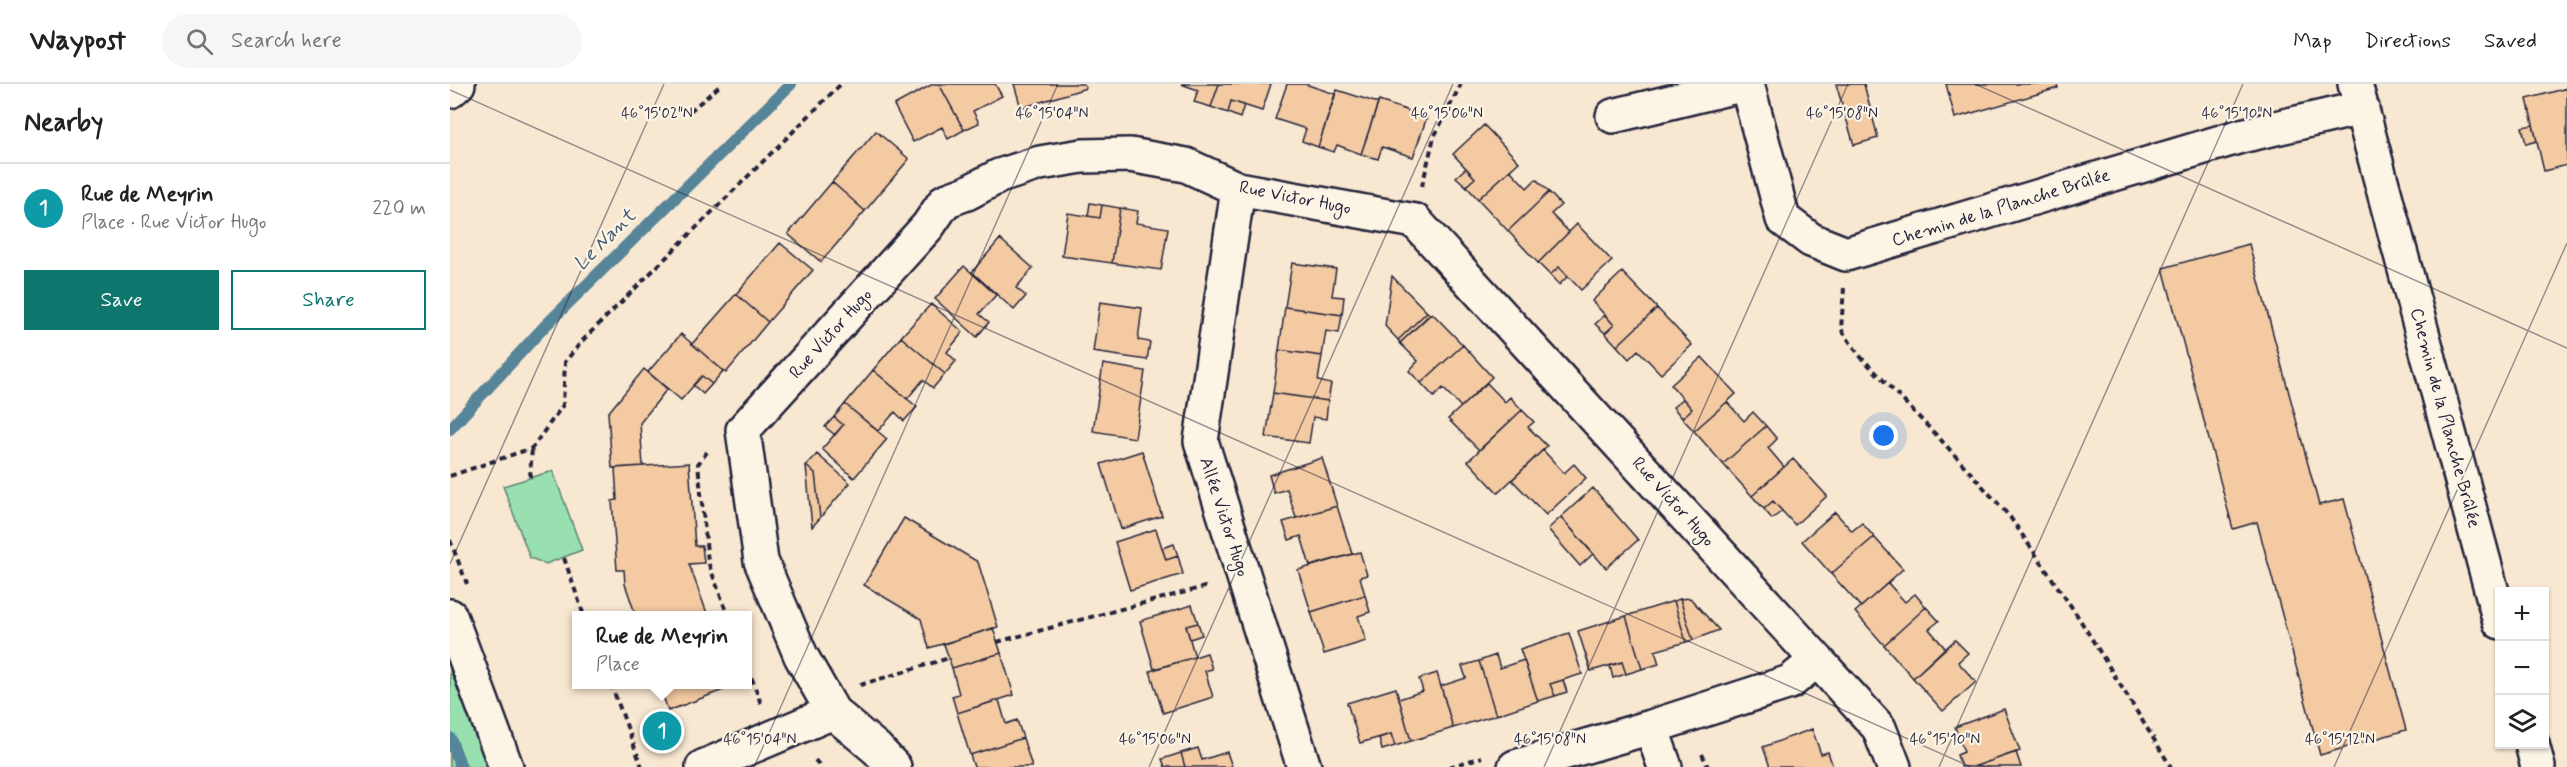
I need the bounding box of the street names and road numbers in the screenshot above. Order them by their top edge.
street label: Chemin de la Planche Brûlée [1889,163,2113,253]
street label: Rue Victor Hugo [1237,175,1353,222]
street label: Rue Victor Hugo [784,284,879,385]
street label: Chemin de la Planche Brûlée [2404,305,2486,531]
street label: Rue Victor Hugo [1625,452,1720,553]
street label: Allée Victor Hugo [1192,454,1255,580]

